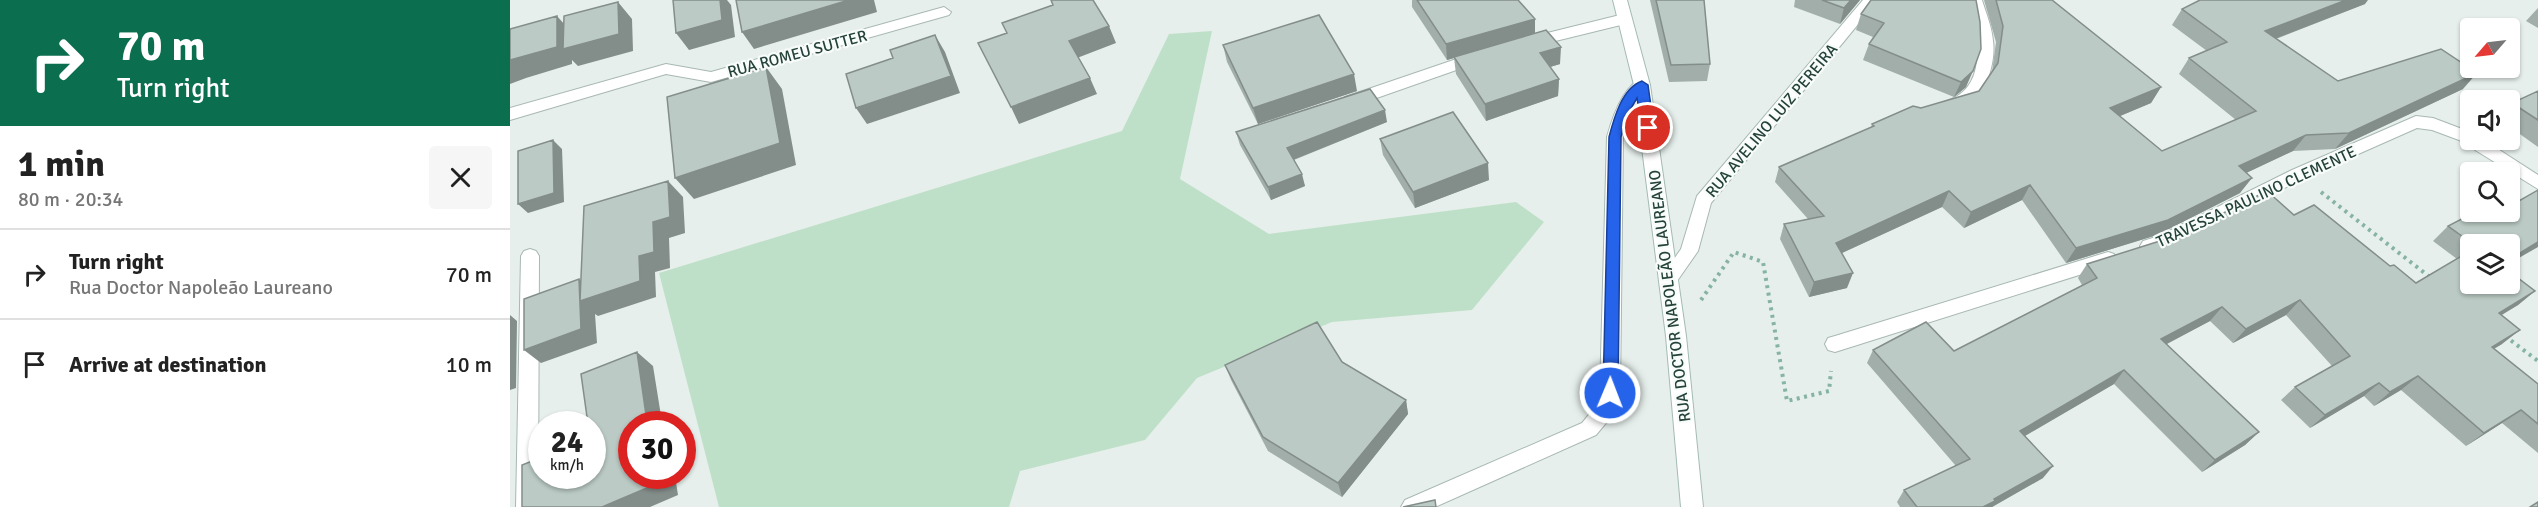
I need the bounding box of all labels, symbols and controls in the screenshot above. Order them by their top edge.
north arrow [2460,18,2520,78]
map controls [2460,18,2520,294]
text: 70 m [117,21,206,72]
icon: right [18,24,96,102]
street label: RUA ROMEU SUTTER [725,26,870,82]
street label: RUA AVELINO LUIZ PEREIRA [1701,39,1842,202]
text: Turn right [117,72,230,105]
button: sound [2460,90,2520,150]
pin [1622,102,1673,153]
icon: arrive [1631,111,1664,144]
text: 1 min [18,142,105,187]
street label: TRAVESSA PAULINO CLEMENTE [2153,142,2360,252]
button: close [429,146,492,209]
button: search [2460,162,2520,222]
street label: RUA DOCTOR NAPOLEÃO LAUREANO [1645,169,1695,423]
text: 80 m · 20:34 [18,187,123,212]
button: layers [2460,234,2520,294]
text: Turn right [69,248,164,275]
icon: right [18,258,51,291]
text: 70 m [446,261,492,288]
text: Rua Doctor Napoleão Laureano [69,275,333,300]
icon: arrive [18,348,51,381]
text: Arrive at destination [69,351,266,378]
text: 10 m [446,351,492,378]
position arrow [1578,361,1642,425]
speed limit sign: 30 [618,411,696,489]
text: 24 [551,424,583,461]
text: km/h [550,456,584,474]

